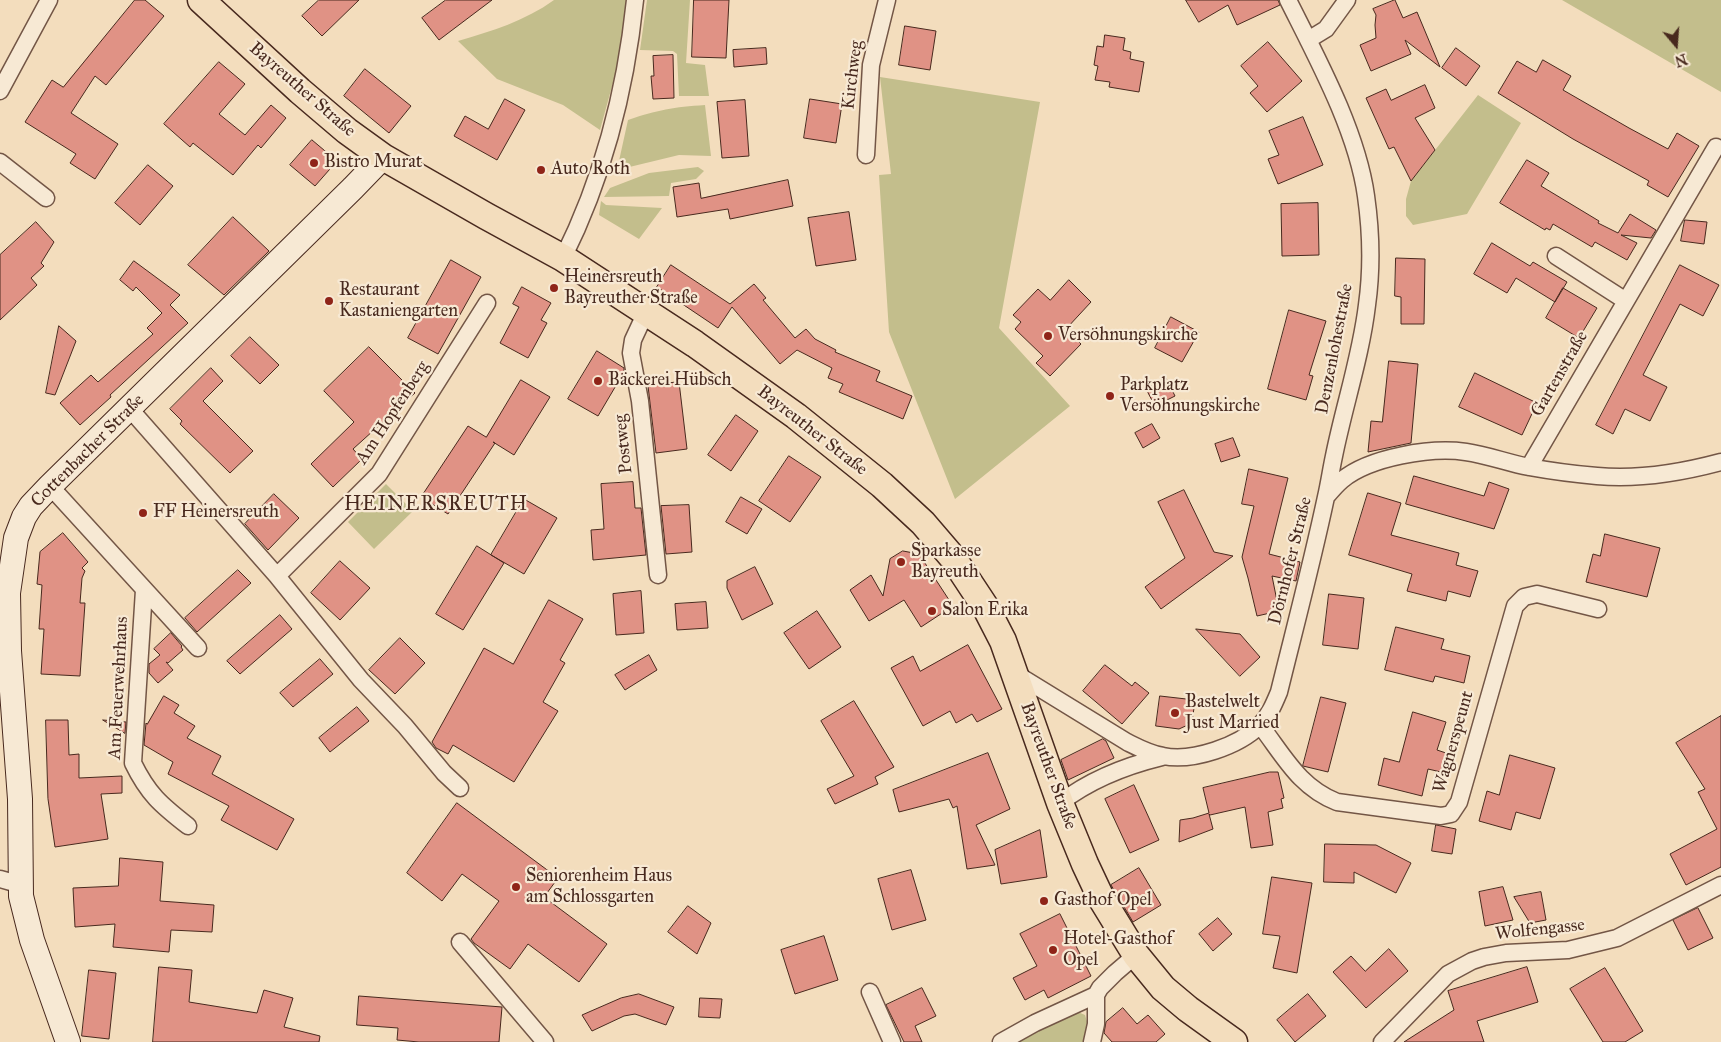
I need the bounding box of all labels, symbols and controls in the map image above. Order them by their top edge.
north arrow [1651,20,1701,70]
street label: Bayreuther Straße [244,38,360,142]
street label: Kirchweg [838,39,868,111]
text: N [1673,50,1689,70]
place label: Bistro Murat [324,152,422,174]
marker: Bistro Murat [308,157,320,169]
place label: Auto Roth [551,159,630,181]
marker: Auto Roth [535,164,547,176]
place label: Heinersreuth Bayreuther Straße [564,267,698,310]
place label: Restaurant Kastaniengarten [339,280,458,322]
marker: Heinersreuth Bayreuther Straße [548,282,560,294]
street label: Denzenlohestraße [1312,282,1358,416]
marker: Restaurant Kastaniengarten [323,295,335,307]
place label: Versöhnungskirche [1058,325,1198,347]
street label: Gartenstraße [1527,327,1593,421]
marker: Versöhnungskirche [1042,330,1054,342]
street label: Am Hopfenberg [352,357,434,469]
place label: Bäckerei Hübsch [608,370,732,392]
marker: Bäckerei Hübsch [592,375,604,387]
place label: Parkplatz Versöhnungskirche [1120,375,1260,418]
street label: Bayreuther Straße [753,381,871,481]
street label: Cottenbacher Straße [27,390,149,512]
marker: Parkplatz Versöhnungskirche [1104,390,1116,402]
street label: Postweg [610,413,638,475]
district label: HEINERSREUTH [342,493,530,517]
street label: Dörnhofer Straße [1265,495,1317,627]
place label: FF Heinersreuth [153,502,279,524]
marker: FF Heinersreuth [137,507,149,519]
place label: Sparkasse Bayreuth [911,541,981,584]
marker: Sparkasse Bayreuth [895,556,907,568]
place label: Salon Erika [942,600,1028,622]
marker: Salon Erika [926,605,938,617]
street label: Am Feuerwehrhaus [104,616,134,760]
street label: Wagnerspeunt [1429,689,1479,795]
place label: Bastelwelt Just Married [1185,692,1279,734]
street label: Bayreuther Straße [1015,699,1081,833]
marker: Bastelwelt Just Married [1169,707,1181,719]
place label: Seniorenheim Haus am Schlossgarten [526,866,672,909]
marker: Seniorenheim Haus am Schlossgarten [510,881,522,893]
place label: Gasthof Opel [1054,890,1152,912]
marker: Gasthof Opel [1038,895,1050,907]
street label: Wolfengasse [1494,915,1586,945]
place label: Hotel-Gasthof Opel [1063,929,1173,972]
marker: Hotel-Gasthof Opel [1047,944,1059,956]

